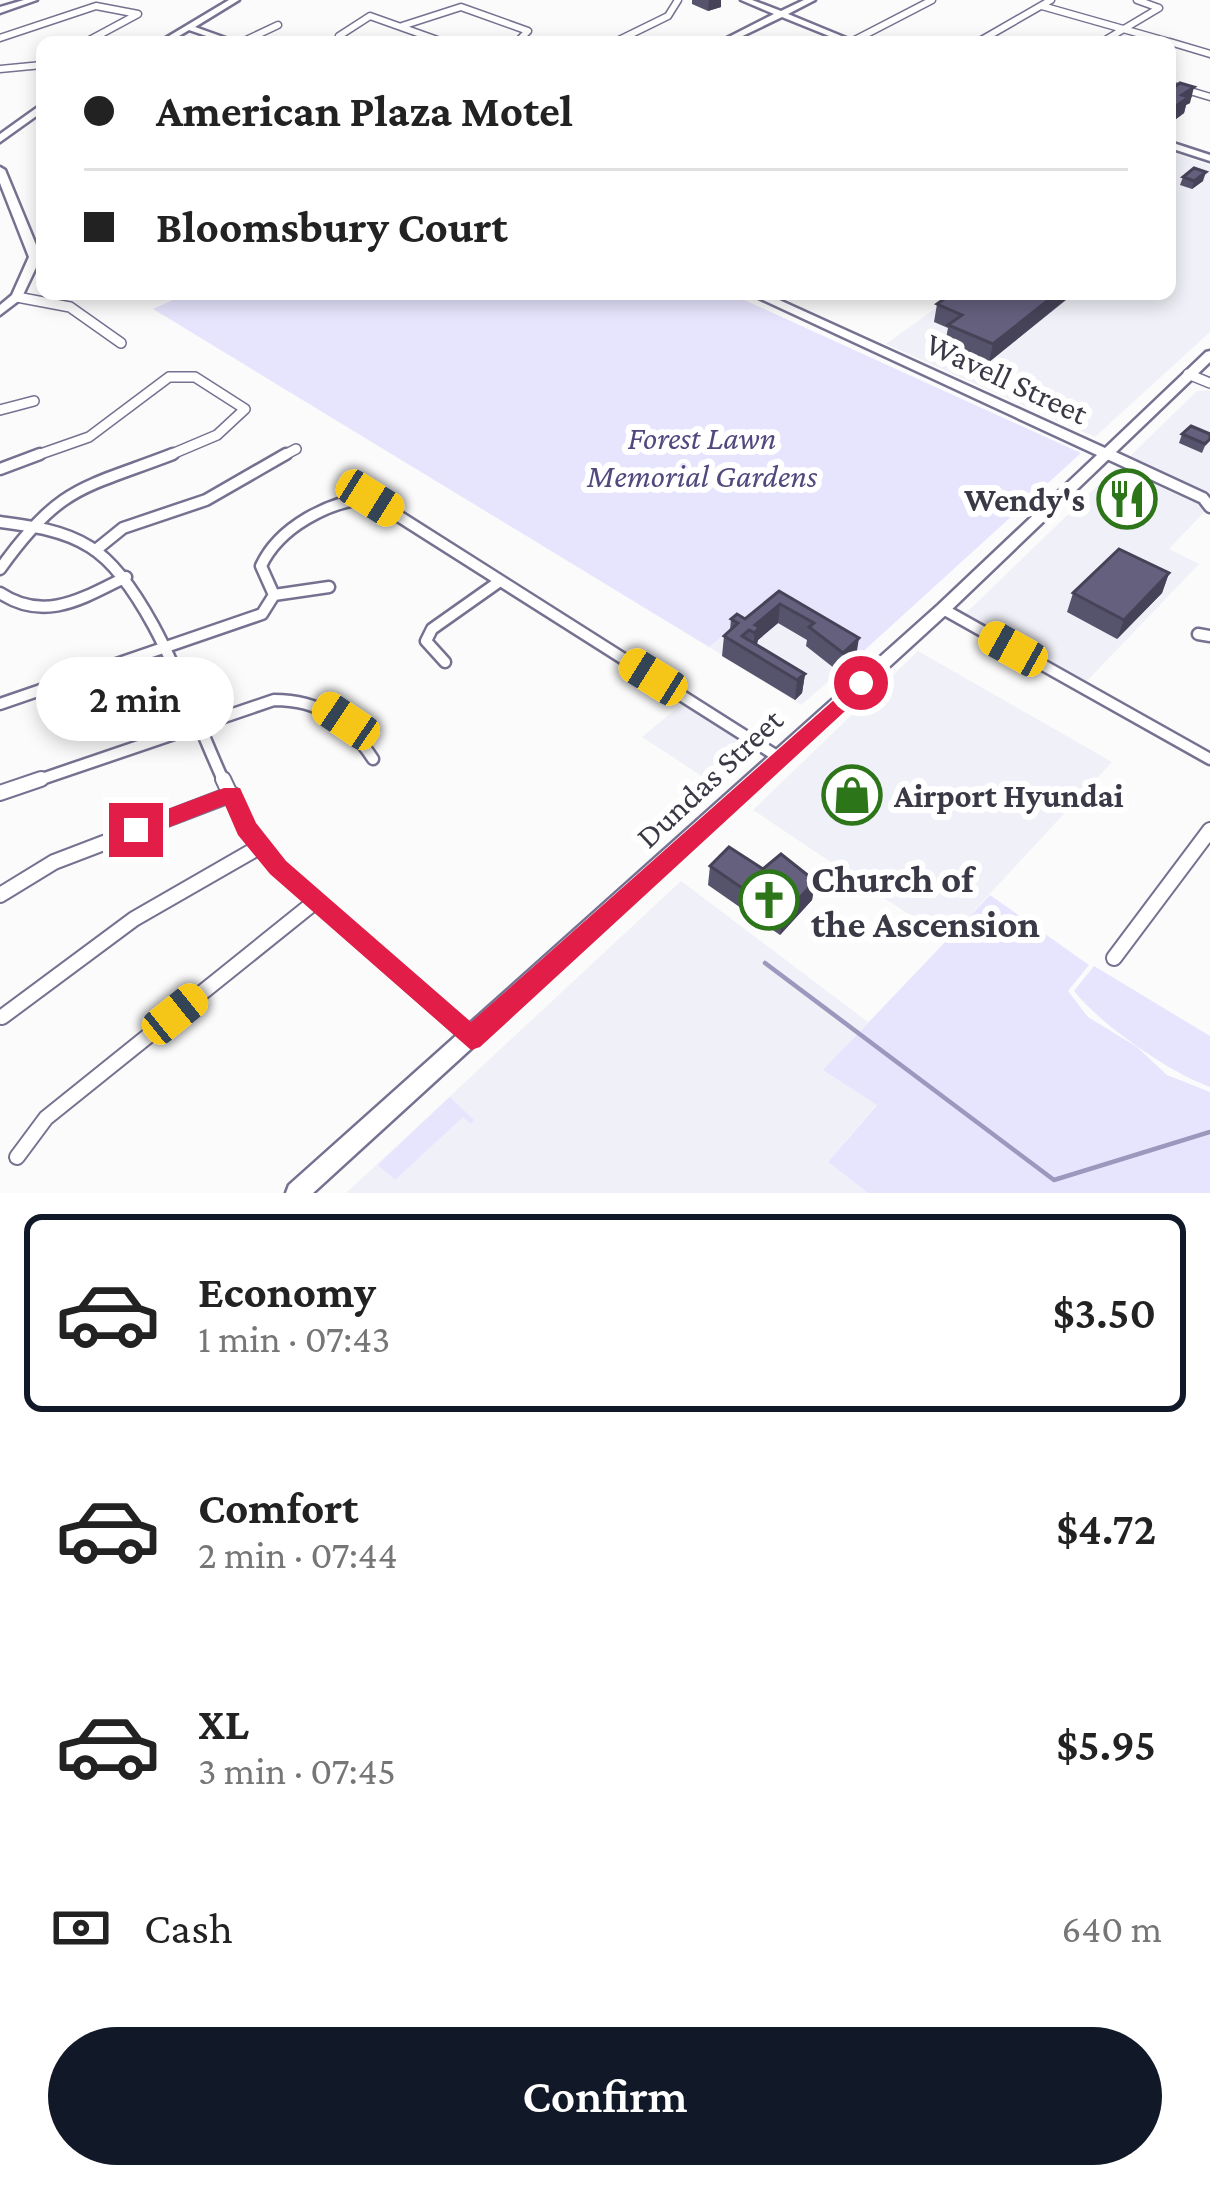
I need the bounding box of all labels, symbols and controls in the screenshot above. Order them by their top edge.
text: American Plaza Motel [156,86,573,136]
text: Bloomsbury Court [156,202,508,252]
street label: Wavell Street [920,324,1095,432]
park label: Forest Lawn Memorial Gardens [586,419,818,494]
car [330,464,410,532]
restaurant icon: Wendy's [1096,468,1158,530]
place label: Wendy's [963,481,1085,518]
car [973,616,1053,682]
car [613,643,693,711]
callout: 2 min [37,656,235,740]
route start [834,656,888,710]
text: 2 min [89,677,181,720]
car [306,686,386,756]
street label: Dundas Street [628,700,791,855]
shop icon: Airport Hyundai [821,764,883,826]
place label: Airport Hyundai [893,777,1124,814]
route end [109,803,163,857]
place label: Church of the Ascension [811,857,1040,945]
church icon: Church of the Ascension [738,869,800,931]
car [136,977,214,1051]
icon: car [54,1259,162,1367]
text: Economy [198,1267,376,1317]
text: $3.50 [1053,1288,1156,1338]
text: 1 min · 07:43 [198,1317,390,1360]
icon: car [54,1475,162,1583]
text: Comfort [198,1483,359,1533]
text: $4.72 [1056,1504,1156,1554]
text: 2 min · 07:44 [198,1533,398,1576]
icon: car [54,1691,162,1799]
text: XL [198,1699,249,1749]
text: $5.95 [1056,1720,1156,1770]
text: 3 min · 07:45 [198,1749,396,1792]
icon: cash [48,1895,114,1961]
text: Cash [144,1903,233,1953]
text: 640 m [1062,1907,1162,1950]
button: Confirm [48,2027,1162,2165]

